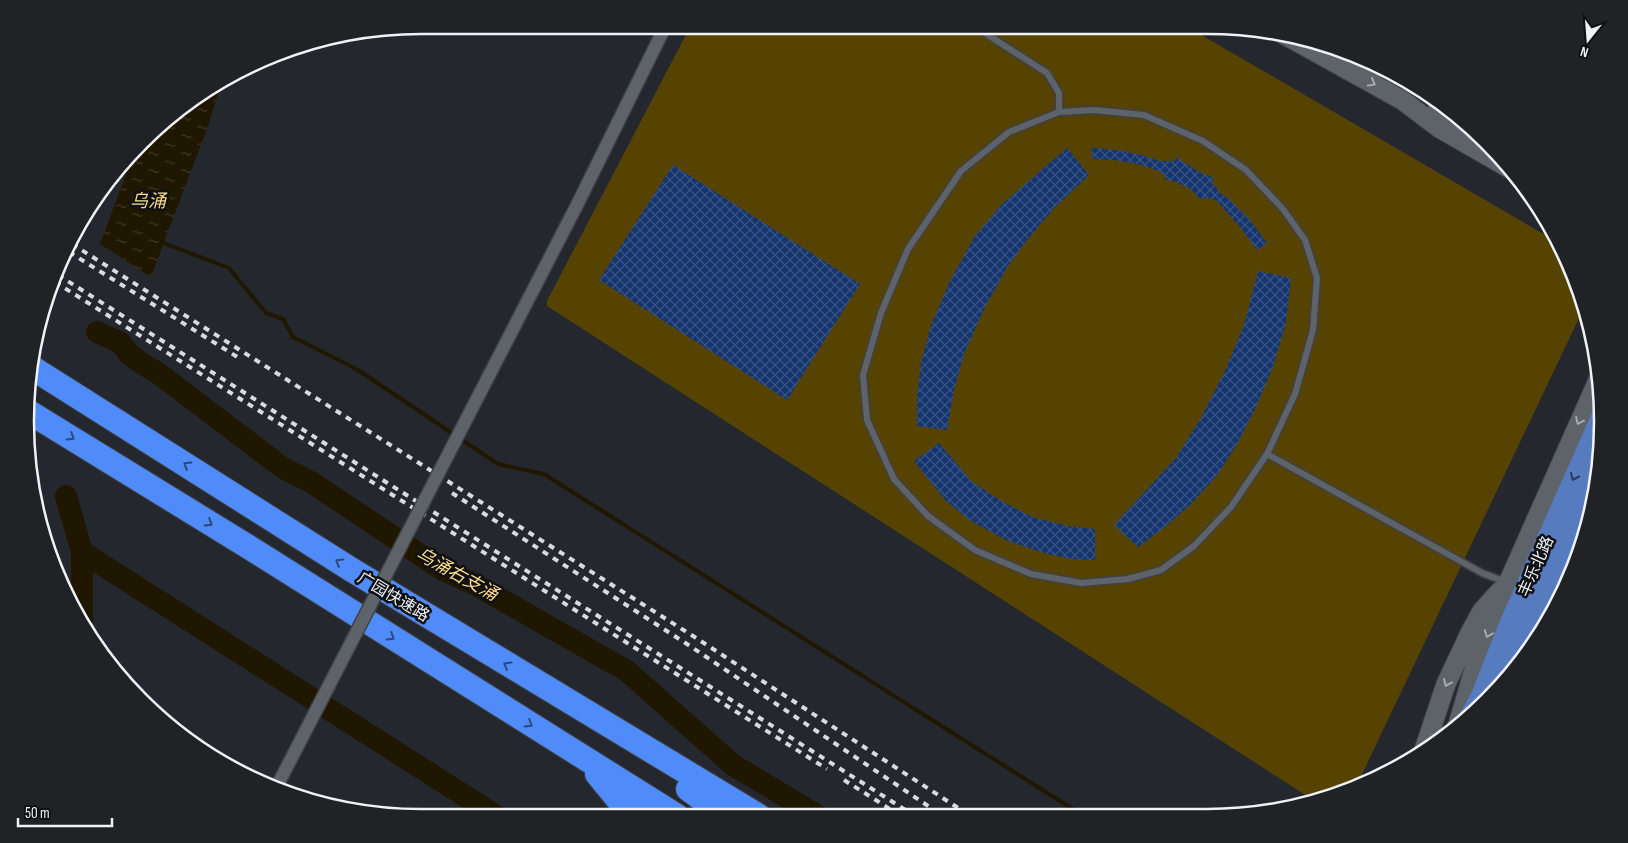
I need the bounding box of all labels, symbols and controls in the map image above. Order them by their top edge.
north arrow [1563,15,1613,65]
text: N [1578,43,1590,61]
one-way arrow [1366,77,1375,87]
water label: 乌涌 [130,191,168,212]
one-way arrow [1575,416,1586,425]
one-way arrow [65,431,74,441]
one-way arrow [183,462,192,472]
one-way arrow [1569,472,1580,481]
one-way arrow [204,516,213,526]
street label: 丰乐北路 [1515,534,1558,600]
water label: 乌涌右支涌 [412,543,503,606]
one-way arrow [335,558,344,568]
street label: 广园快速路 [354,569,432,626]
one-way arrow [1484,629,1494,638]
one-way arrow [386,631,395,641]
one-way arrow [504,661,513,671]
one-way arrow [1442,678,1453,687]
one-way arrow [523,717,532,727]
scale bar [18,796,111,828]
text: 50 m [25,804,50,823]

